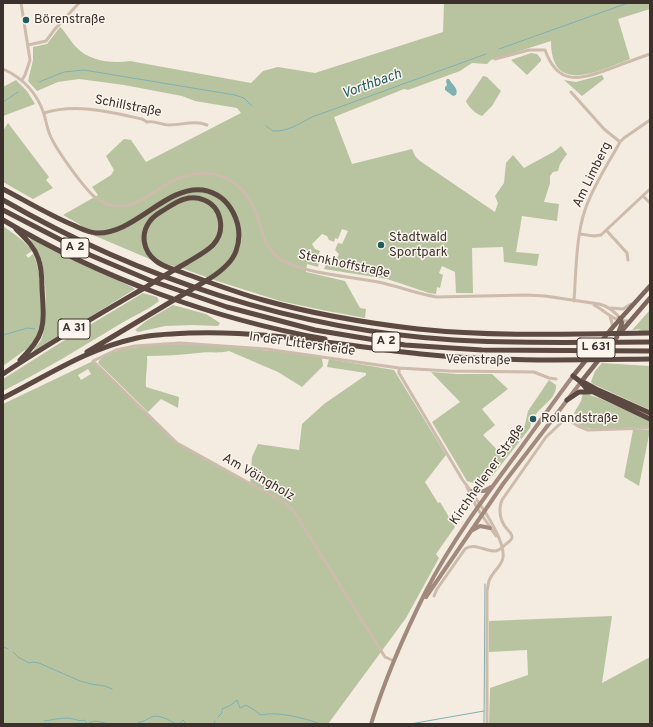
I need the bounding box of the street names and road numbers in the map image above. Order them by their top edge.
street label: Schillstraße [93,93,163,121]
street label: Am Limberg [570,140,616,210]
road number: A 2 [61,238,89,258]
street label: Stenkhoffstraße [297,248,391,282]
road number: A 31 [58,319,90,339]
street label: In der Littersheide [248,330,356,360]
road number: A 2 [372,332,400,352]
road number: L 631 [577,338,615,358]
street label: Veenstraße [445,353,511,369]
street label: Kirchhellener Straße [447,422,529,528]
street label: Am Vöingholz [219,451,297,505]

